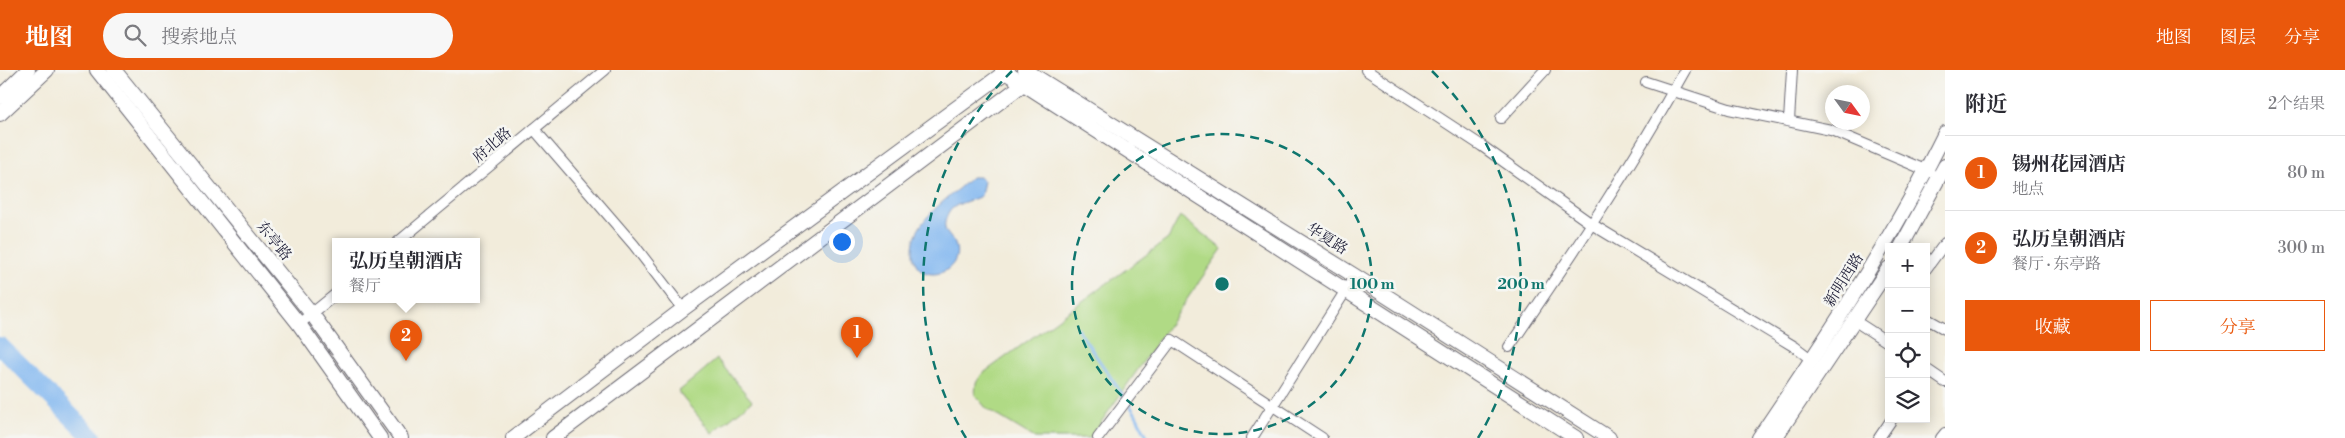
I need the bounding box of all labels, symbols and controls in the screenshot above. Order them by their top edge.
search box [103,13,453,58]
icon: search [121,21,149,49]
text: 地图 [25,23,73,53]
text: 搜索地点 [161,25,237,49]
text: 地图 [2156,26,2192,49]
text: 图层 [2220,26,2256,49]
text: 分享 [2284,26,2320,49]
north arrow [1825,85,1870,130]
text: 附近 [1965,92,2007,118]
text: 2个结果 [2268,94,2325,114]
street label: 府北路 [469,123,515,167]
text: 锡州花园酒店 [2012,152,2126,176]
text: 1 [1977,163,1985,183]
text: 80 m [2287,163,2325,183]
text: 地点 [2012,179,2044,199]
street label: 东亭路 [252,218,296,264]
street label: 华夏路 [1303,219,1351,259]
text: 弘历皇朝酒店 [2012,227,2126,251]
your location [829,229,855,255]
popup [332,238,480,303]
text: 2 [1976,238,1986,258]
text: 300 m [2278,238,2325,258]
map controls [1885,243,1930,423]
button: + [1885,243,1930,288]
text: 弘历皇朝酒店 [349,249,463,273]
street label: 新明西路 [1820,250,1868,310]
text: 餐厅 · 东亭路 [2012,254,2101,274]
centre of rings [1213,275,1231,293]
text: 100 m [1350,275,1395,294]
text: 200 m [1497,275,1545,294]
text: 餐厅 [349,276,381,296]
button: − [1885,288,1930,333]
button: 收藏 [1965,300,2140,351]
button: 分享 [2150,300,2325,351]
pin: 1 [841,317,873,358]
pin: 2 [390,320,422,361]
button: locate [1885,333,1930,378]
button: layers [1885,378,1930,423]

